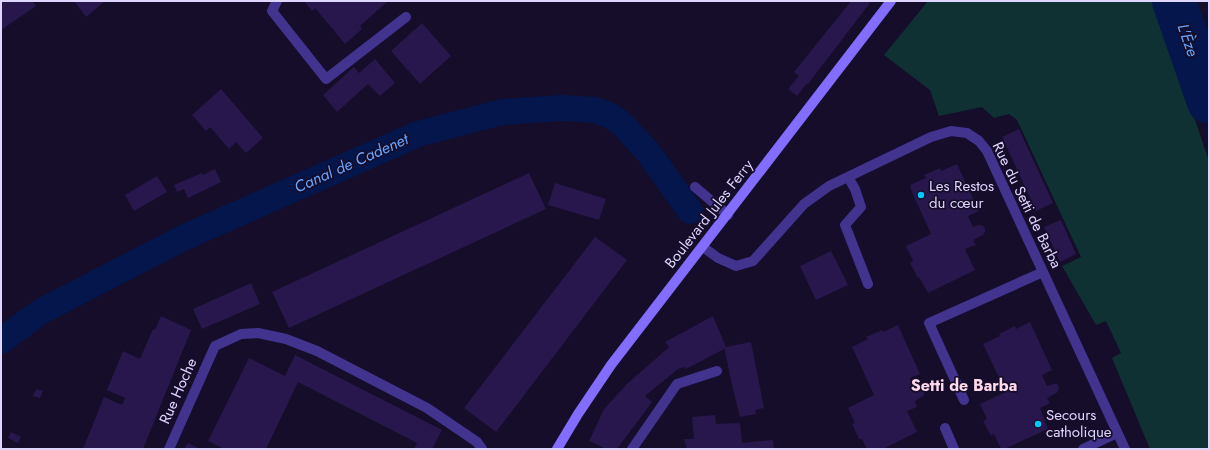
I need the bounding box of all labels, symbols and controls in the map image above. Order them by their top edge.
water label: L'Èze [1172,20,1204,60]
water label: Canal de Cadenet [290,127,413,198]
street label: Rue du Setti de Barba [987,138,1067,272]
street label: Boulevard Jules Ferry [659,155,759,273]
place label: Les Restos du cœur [929,175,994,214]
marker: Les Restos du cœur [916,190,926,200]
street label: Rue Hoche [154,354,202,428]
district label: Setti de Barba [911,374,1017,397]
place label: Secours catholique [1046,404,1112,443]
marker: Secours catholique [1033,419,1043,429]

